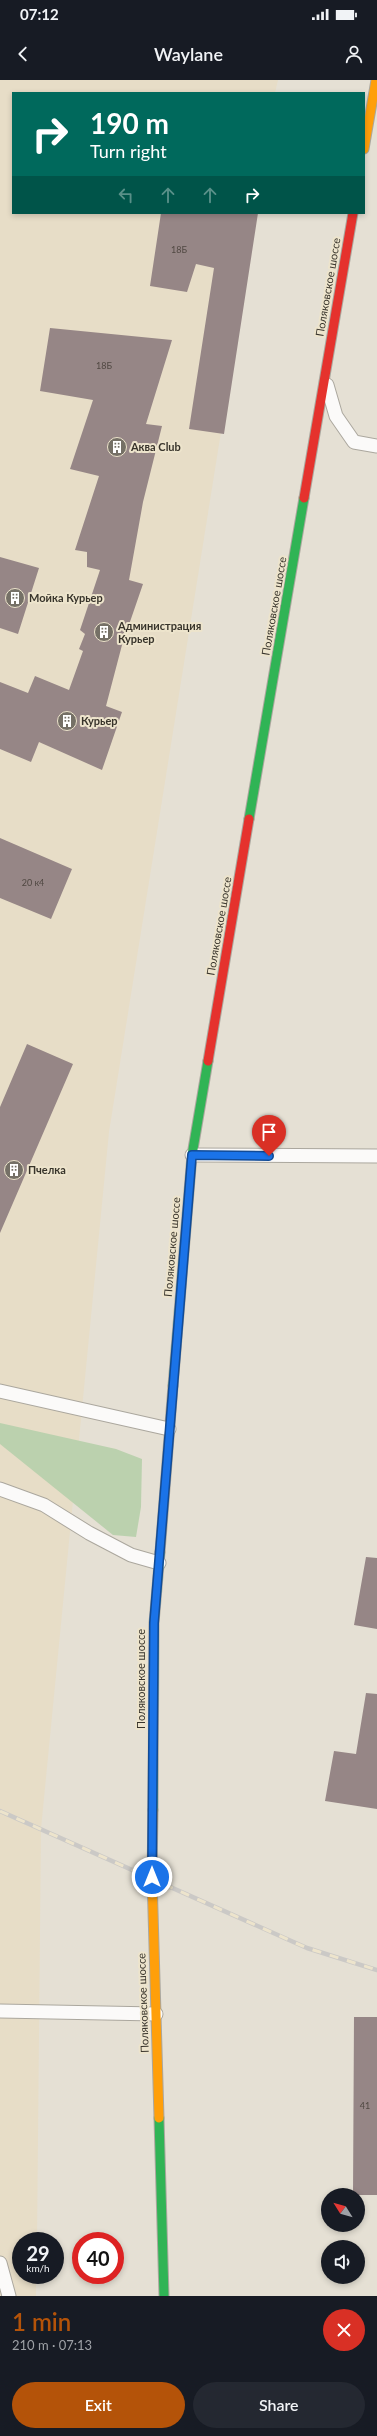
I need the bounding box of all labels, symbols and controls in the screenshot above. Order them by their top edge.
text: 07:12 [20,5,59,23]
icon: back [12,43,34,65]
text: Waylane [154,43,223,65]
icon: person [343,43,365,65]
text: 190 m [90,106,169,140]
icon: right [24,108,76,160]
text: Turn right [90,140,167,162]
icon: left [115,184,137,206]
icon: ahead [157,184,179,206]
icon: ahead [199,184,221,206]
icon: right [241,184,263,206]
street label: Поляковское шоссе [312,236,343,337]
house number: 18Б [171,244,187,255]
house number: 18Б [96,360,112,371]
building icon: Аква Club [106,436,128,458]
place label: Аква Club [130,440,181,453]
street label: Поляковское шоссе [258,555,289,656]
building icon: Мойка Курьер [4,587,26,609]
place label: Мойка Курьер [29,591,103,604]
place label: Администрация Курьер [117,619,201,645]
building icon: Администрация Курьер [93,621,115,643]
building icon: Курьер [56,710,78,732]
place label: Курьер [81,714,118,727]
street label: Поляковское шоссе [203,875,234,976]
house number: 20 к4 [22,877,44,888]
pin [252,1115,286,1156]
icon: arrive [258,1121,280,1143]
building icon: Пчелка [3,1159,25,1181]
place label: Пчелка [28,1163,66,1176]
street label: Поляковское шоссе [161,1196,182,1297]
street label: Поляковское шоссе [134,1629,147,1729]
position arrow [131,1856,173,1898]
street label: Поляковское шоссе [134,1953,151,2053]
house number: 41 [360,2100,370,2111]
north arrow [321,2188,365,2232]
map controls [321,2188,365,2284]
speed limit sign: 40 [72,2232,124,2284]
button: sound [321,2240,365,2284]
text: 29 [26,2241,50,2265]
text: km/h [26,2262,50,2274]
text: 1 min [12,2307,71,2336]
button: close [323,2309,365,2351]
text: 210 m · 07:13 [12,2337,92,2353]
button: Exit [12,2382,185,2428]
button: Share [193,2382,365,2428]

